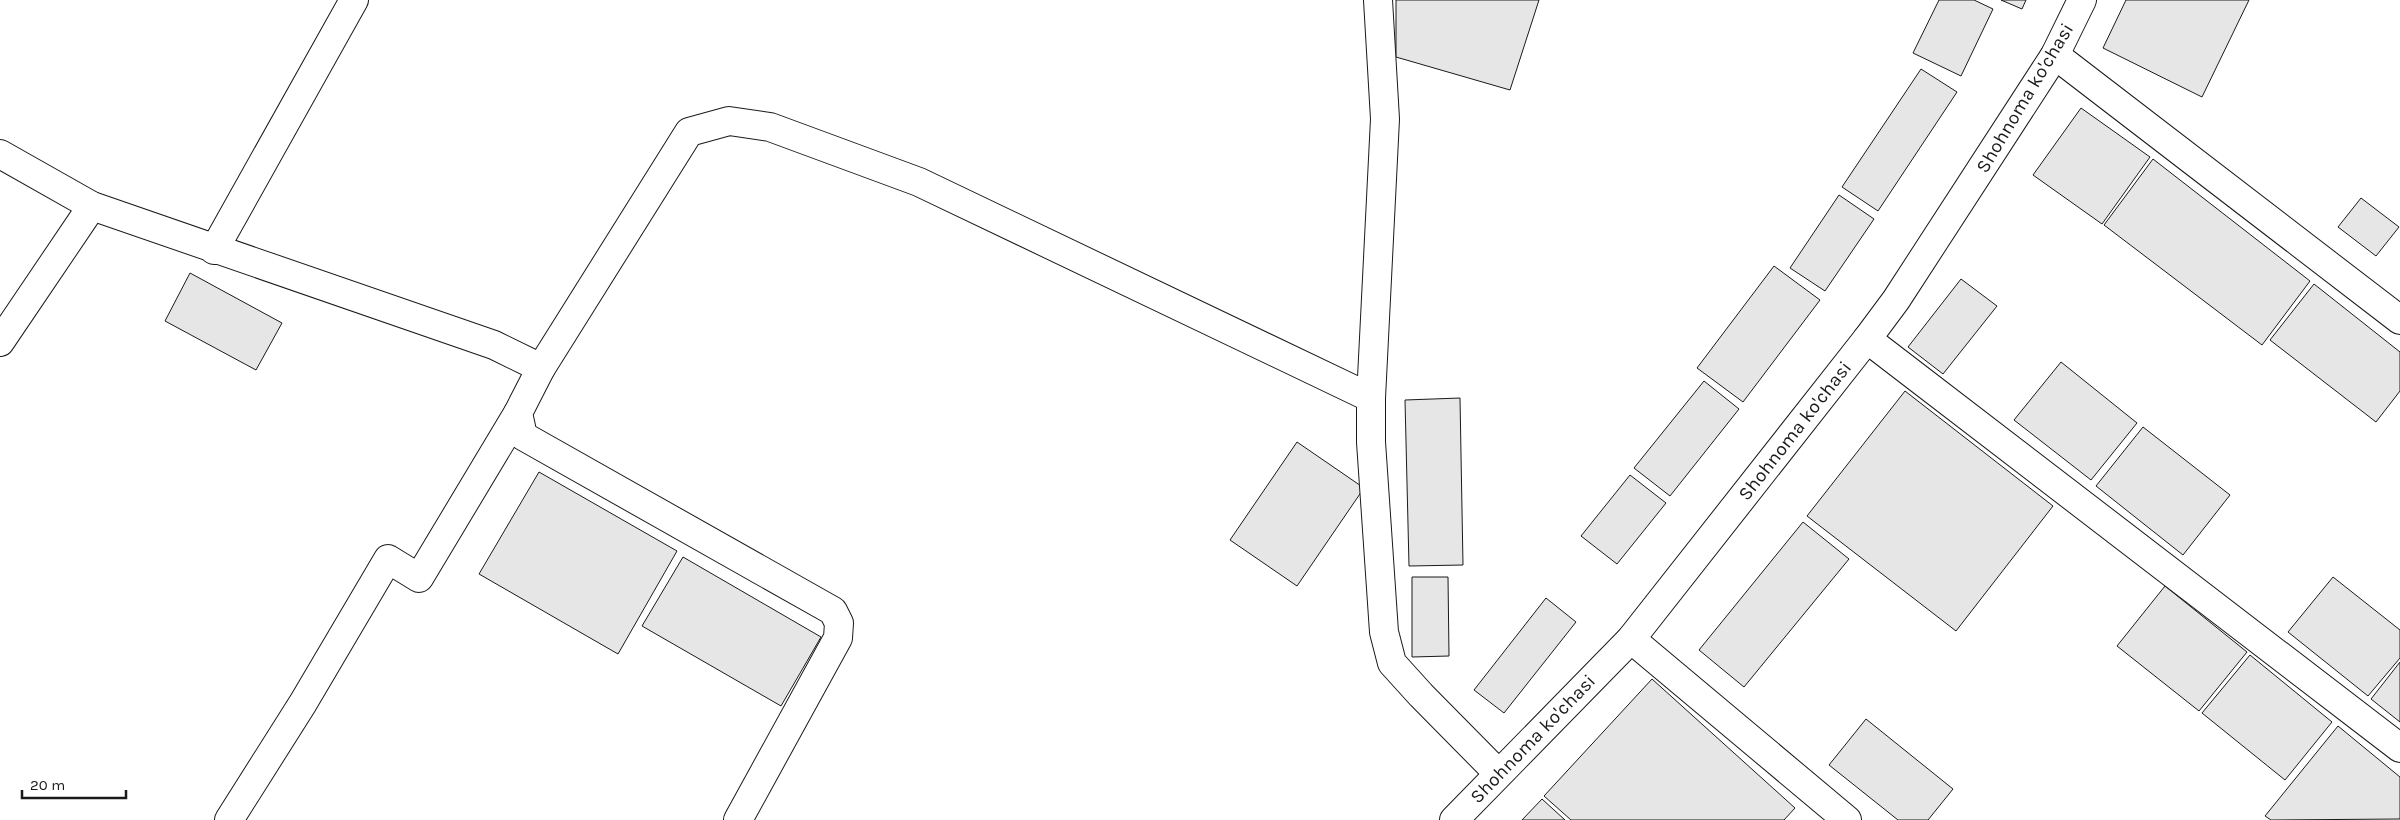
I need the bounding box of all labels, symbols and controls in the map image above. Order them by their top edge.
street label: Shohnoma ko'chasi [1972,19,2078,177]
street label: Shohnoma ko'chasi [1734,357,1856,505]
street label: Shohnoma ko'chasi [1466,670,1600,808]
scale bar [22,768,126,800]
text: 20 m [30,776,65,794]

